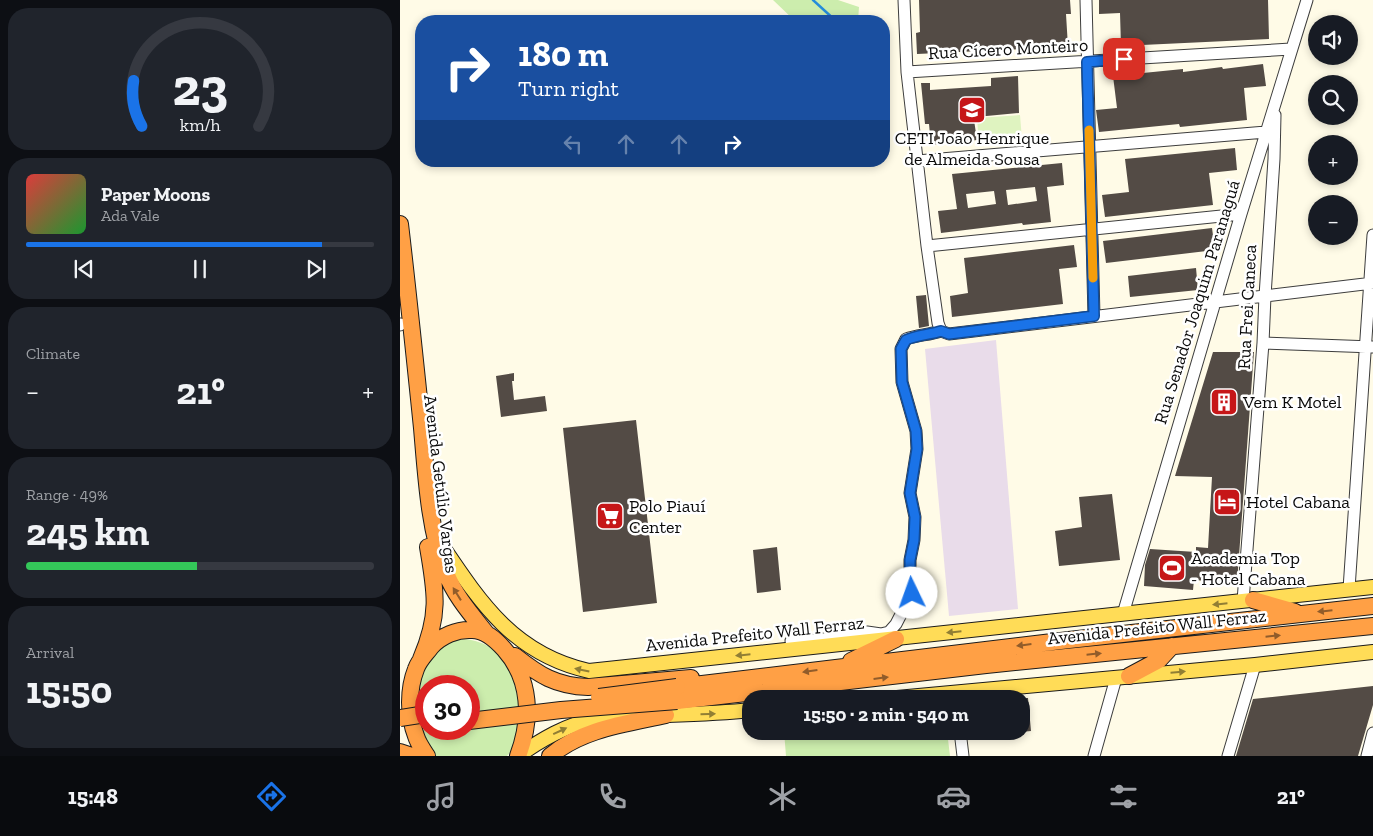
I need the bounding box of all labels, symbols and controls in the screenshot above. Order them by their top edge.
map controls [1308,15,1358,245]
button: sound [1308,15,1358,65]
text: 180 m [518,33,608,75]
street label: Rua Cícero Monteiro [927,34,1089,64]
icon: right [435,35,500,100]
pin [1103,38,1145,80]
icon: arrive [1110,45,1138,73]
text: 23 [172,56,228,118]
text: Turn right [518,75,619,102]
button: search [1308,75,1358,125]
school or university icon: CETI João Henrique de Almeida Sousa [957,95,987,125]
text: km/h [180,114,220,136]
place label: CETI João Henrique de Almeida Sousa [895,127,1049,170]
icon: left [559,130,587,158]
icon: ahead [612,130,640,158]
icon: ahead [665,130,693,158]
icon: right [718,130,746,158]
button: + [1308,135,1358,185]
street label: Rua Senador Joaquim Paranaguá [1149,177,1245,427]
text: Paper Moons [101,183,210,206]
button: − [1308,195,1358,245]
text: Ada Vale [101,206,160,225]
street label: Rua Frei Caneca [1233,244,1261,370]
icon: previous [70,255,98,283]
icon: pause [186,255,214,283]
icon: next [302,255,330,283]
text: Climate [26,344,80,363]
text: 21° [176,368,225,414]
text: − [26,375,39,408]
text: + [362,375,374,408]
building icon: Vem K Motel [1209,387,1239,417]
place label: Vem K Motel [1242,391,1342,413]
street label: Avenida Getúlio Vargas [419,394,463,575]
text: Range · 49% [26,485,108,504]
hotel icon: Hotel Cabana [1212,487,1242,517]
place label: Hotel Cabana [1246,491,1350,513]
place label: Polo Piauí Center [629,495,705,538]
supermarket icon: Polo Piauí Center [595,501,625,531]
text: 245 km [26,509,149,555]
place label: Academia Top - Hotel Cabana [1191,547,1306,590]
sports icon: Academia Top - Hotel Cabana [1157,553,1187,583]
position arrow [885,566,937,618]
one-way arrow [452,587,462,601]
one-way arrow [1212,600,1228,608]
street label: Avenida Prefeito Wall Ferraz [1047,605,1267,649]
one-way arrow [1316,608,1332,616]
street label: Avenida Prefeito Wall Ferraz [645,612,865,656]
one-way arrow [946,628,962,636]
one-way arrow [1265,631,1281,639]
one-way arrow [1016,641,1032,649]
text: Arrival [26,643,74,662]
one-way arrow [1087,650,1103,658]
one-way arrow [735,651,751,659]
one-way arrow [573,665,589,673]
text: 15:50 [26,667,112,713]
one-way arrow [802,667,818,675]
one-way arrow [1170,668,1186,676]
one-way arrow [873,674,889,682]
speed limit sign: 30 [415,675,480,740]
text: 15:50 · 2 min · 540 m [803,703,969,726]
one-way arrow [701,709,717,717]
one-way arrow [553,726,567,734]
icon: directions [254,779,289,814]
icon: music [424,779,459,814]
icon: phone [595,779,630,814]
icon: climate [765,779,800,814]
icon: car [936,779,971,814]
icon: filters [1106,779,1141,814]
text: 15:48 [68,783,118,810]
text: 21° [1277,783,1305,810]

